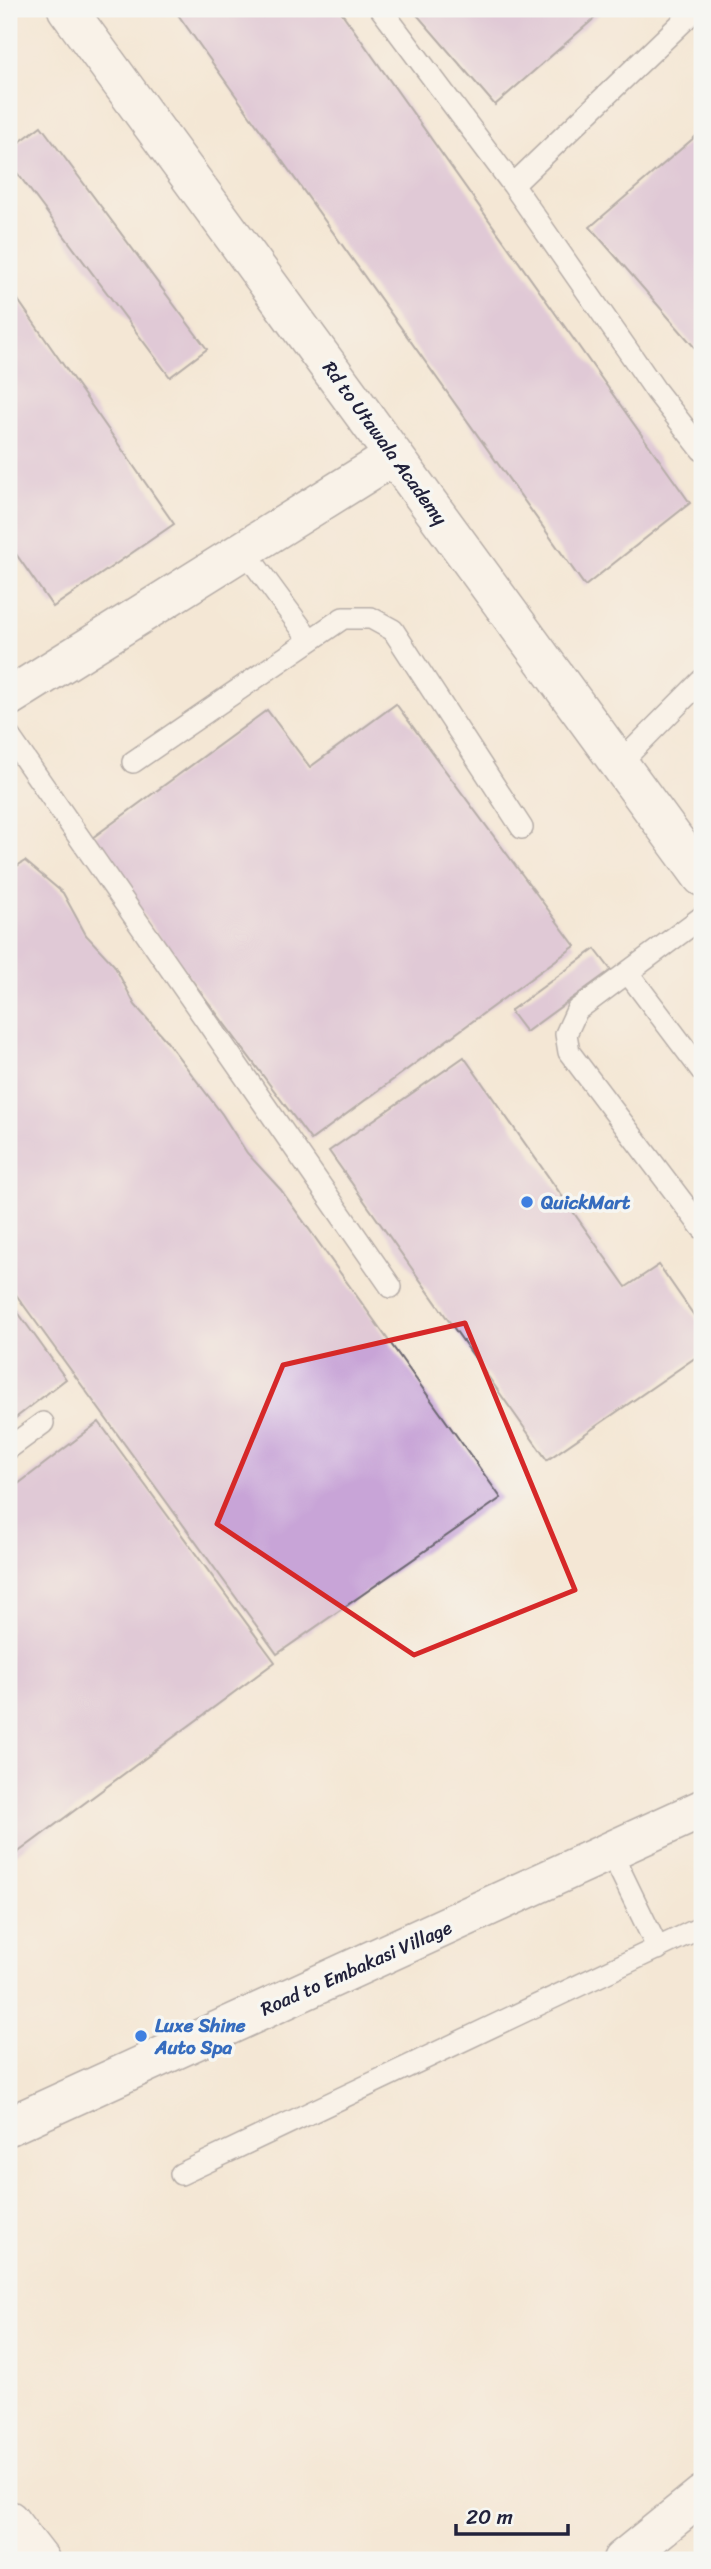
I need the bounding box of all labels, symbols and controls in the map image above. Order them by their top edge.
street label: Rd to Utawala Academy [314,354,456,532]
place label: QuickMart [541,1186,631,1219]
marker: QuickMart [519,1194,535,1210]
street label: Road to Embakasi Village [255,1911,457,2025]
place label: Luxe Shine Auto Spa [154,2009,246,2064]
marker: Luxe Shine Auto Spa [133,2028,149,2044]
scale bar [456,2492,568,2536]
text: 20 m [466,2498,513,2536]

